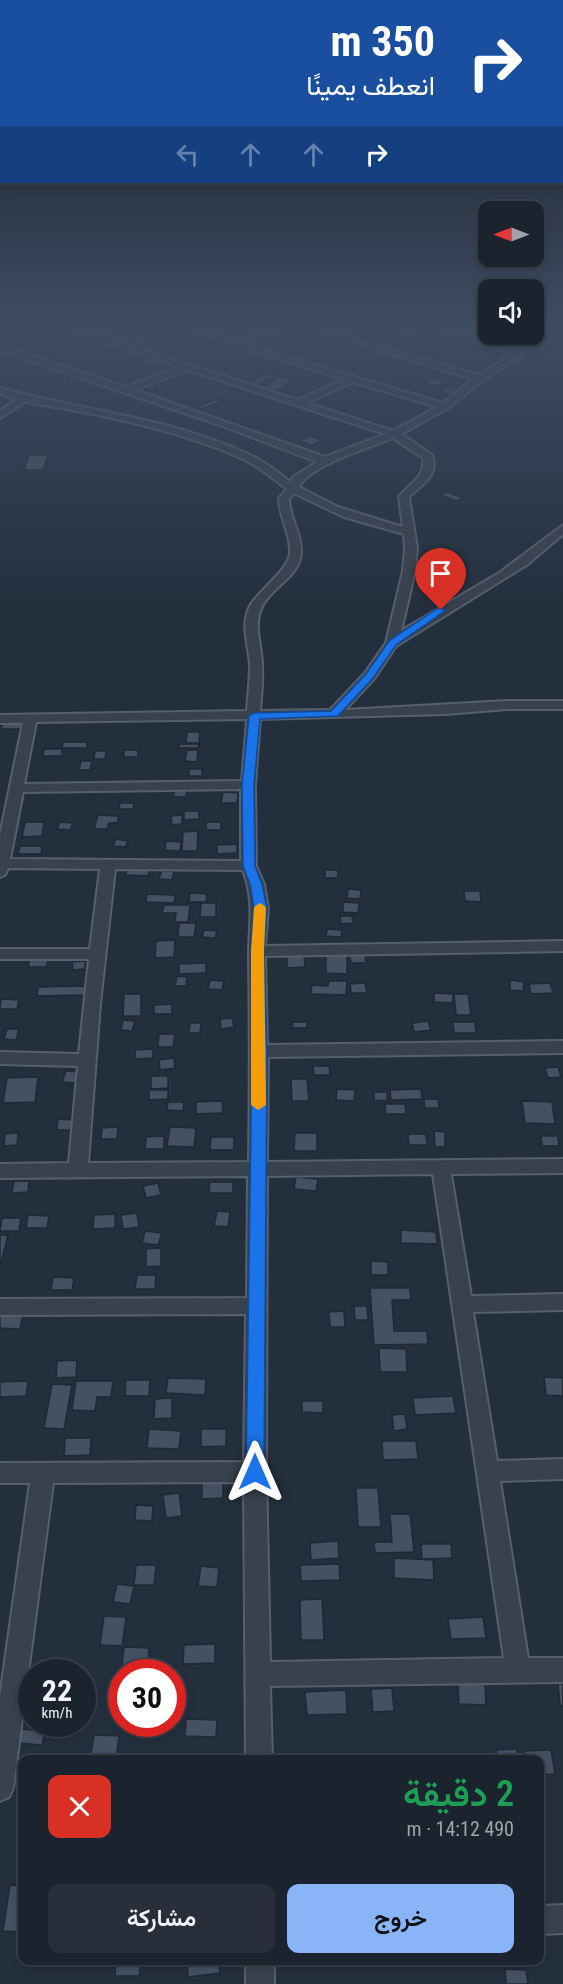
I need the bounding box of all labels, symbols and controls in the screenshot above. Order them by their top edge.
text: 350 m [330,17,435,66]
icon: right [456,24,534,102]
text: انعطف يمينًا [306,70,435,102]
icon: left [171,138,204,171]
icon: ahead [234,138,267,171]
icon: ahead [297,138,330,171]
icon: right [360,138,393,171]
north arrow [478,201,544,267]
map controls [478,201,544,345]
button: sound [478,279,544,345]
pin [415,548,466,610]
icon: arrive [424,557,457,590]
position arrow [223,1440,287,1504]
speed limit sign: 30 [108,1659,186,1737]
text: 22 [42,1673,72,1708]
text: km/h [42,1704,72,1722]
text: 2 دقيقة [403,1773,514,1815]
button: close [48,1775,111,1838]
text: 490 m · 14:12 [407,1817,514,1841]
button: مشاركة [48,1884,275,1953]
button: خروج [287,1884,514,1953]

